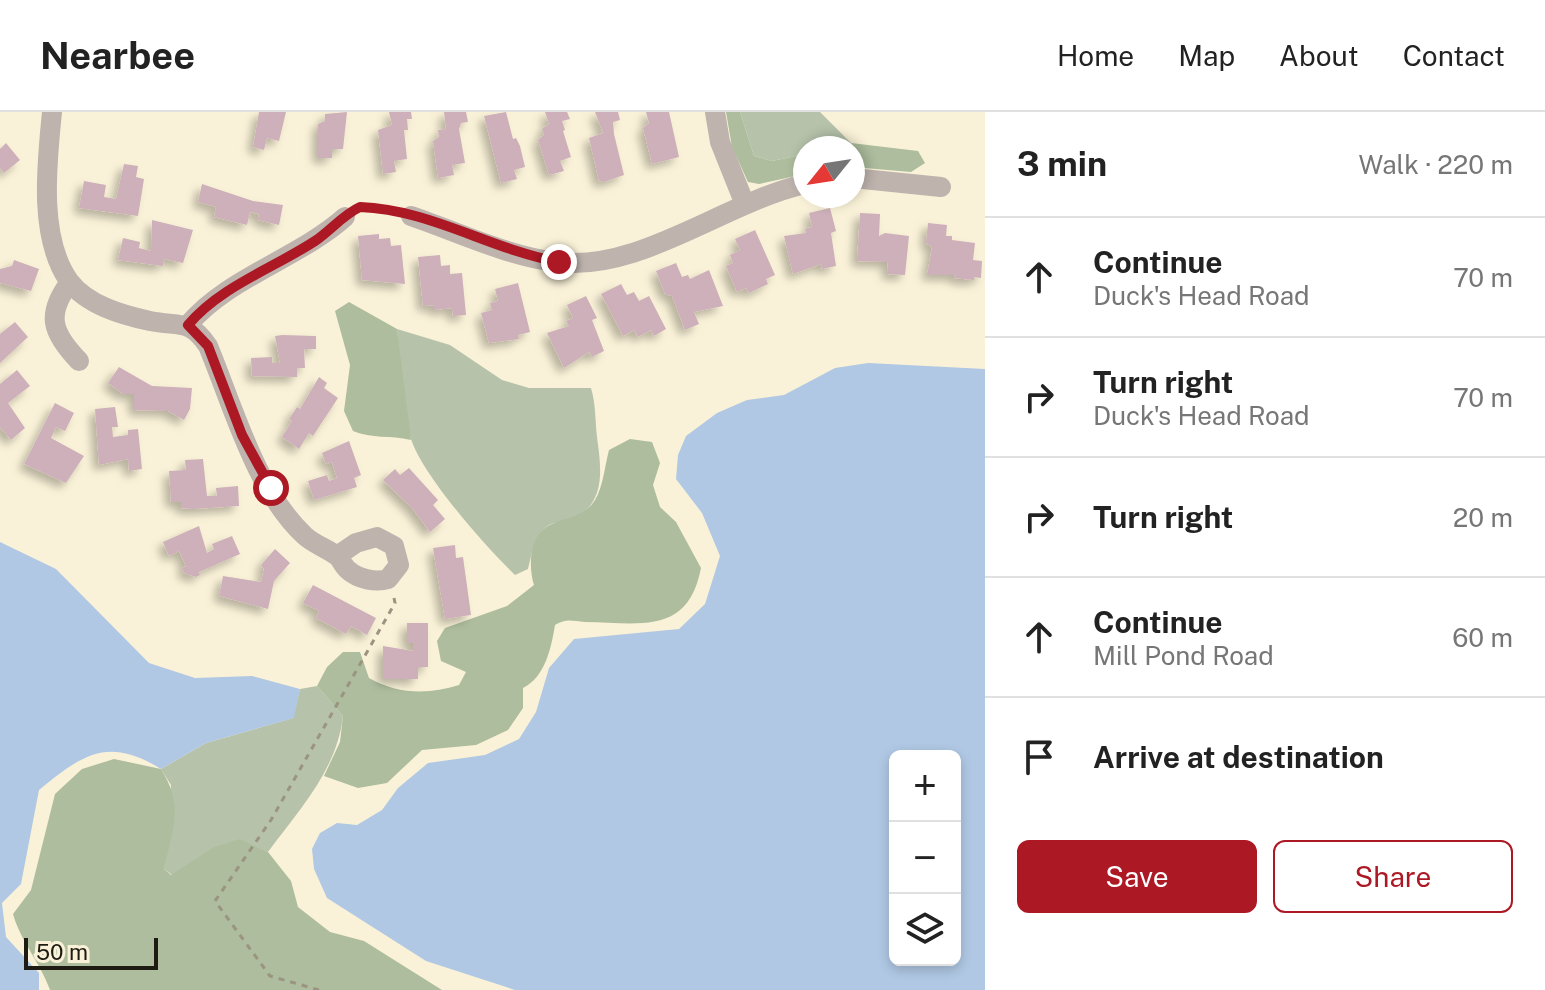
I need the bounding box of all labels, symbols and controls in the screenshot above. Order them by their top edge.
text: Nearbee [40,33,195,78]
text: Home [1057,39,1134,72]
text: Map [1178,39,1235,72]
text: About [1279,39,1359,72]
text: Contact [1403,39,1505,72]
north arrow [793,136,865,208]
text: 3 min [1017,144,1107,184]
text: Walk · 220 m [1358,149,1513,180]
route end [541,244,577,280]
text: Continue [1093,244,1223,280]
icon: ahead [1017,255,1061,299]
text: 70 m [1453,262,1513,293]
text: Duck's Head Road [1093,280,1310,311]
text: Turn right [1093,364,1233,400]
icon: right [1017,375,1061,419]
text: 70 m [1453,382,1513,413]
text: Duck's Head Road [1093,400,1310,431]
route start [253,470,289,506]
icon: right [1017,495,1061,539]
text: Turn right [1093,499,1233,535]
text: 20 m [1453,502,1513,533]
text: Continue [1093,604,1223,640]
icon: ahead [1017,615,1061,659]
text: 60 m [1452,622,1513,653]
text: Mill Pond Road [1093,640,1274,671]
icon: arrive [1017,735,1061,779]
text: Arrive at destination [1093,739,1384,775]
map controls [889,750,961,966]
button: + [889,750,961,822]
button: − [889,822,961,894]
button: Save [1017,840,1257,913]
button: Share [1273,840,1513,913]
button: layers [889,894,961,966]
scale bar [24,934,158,970]
text: 50 m [36,939,88,965]

